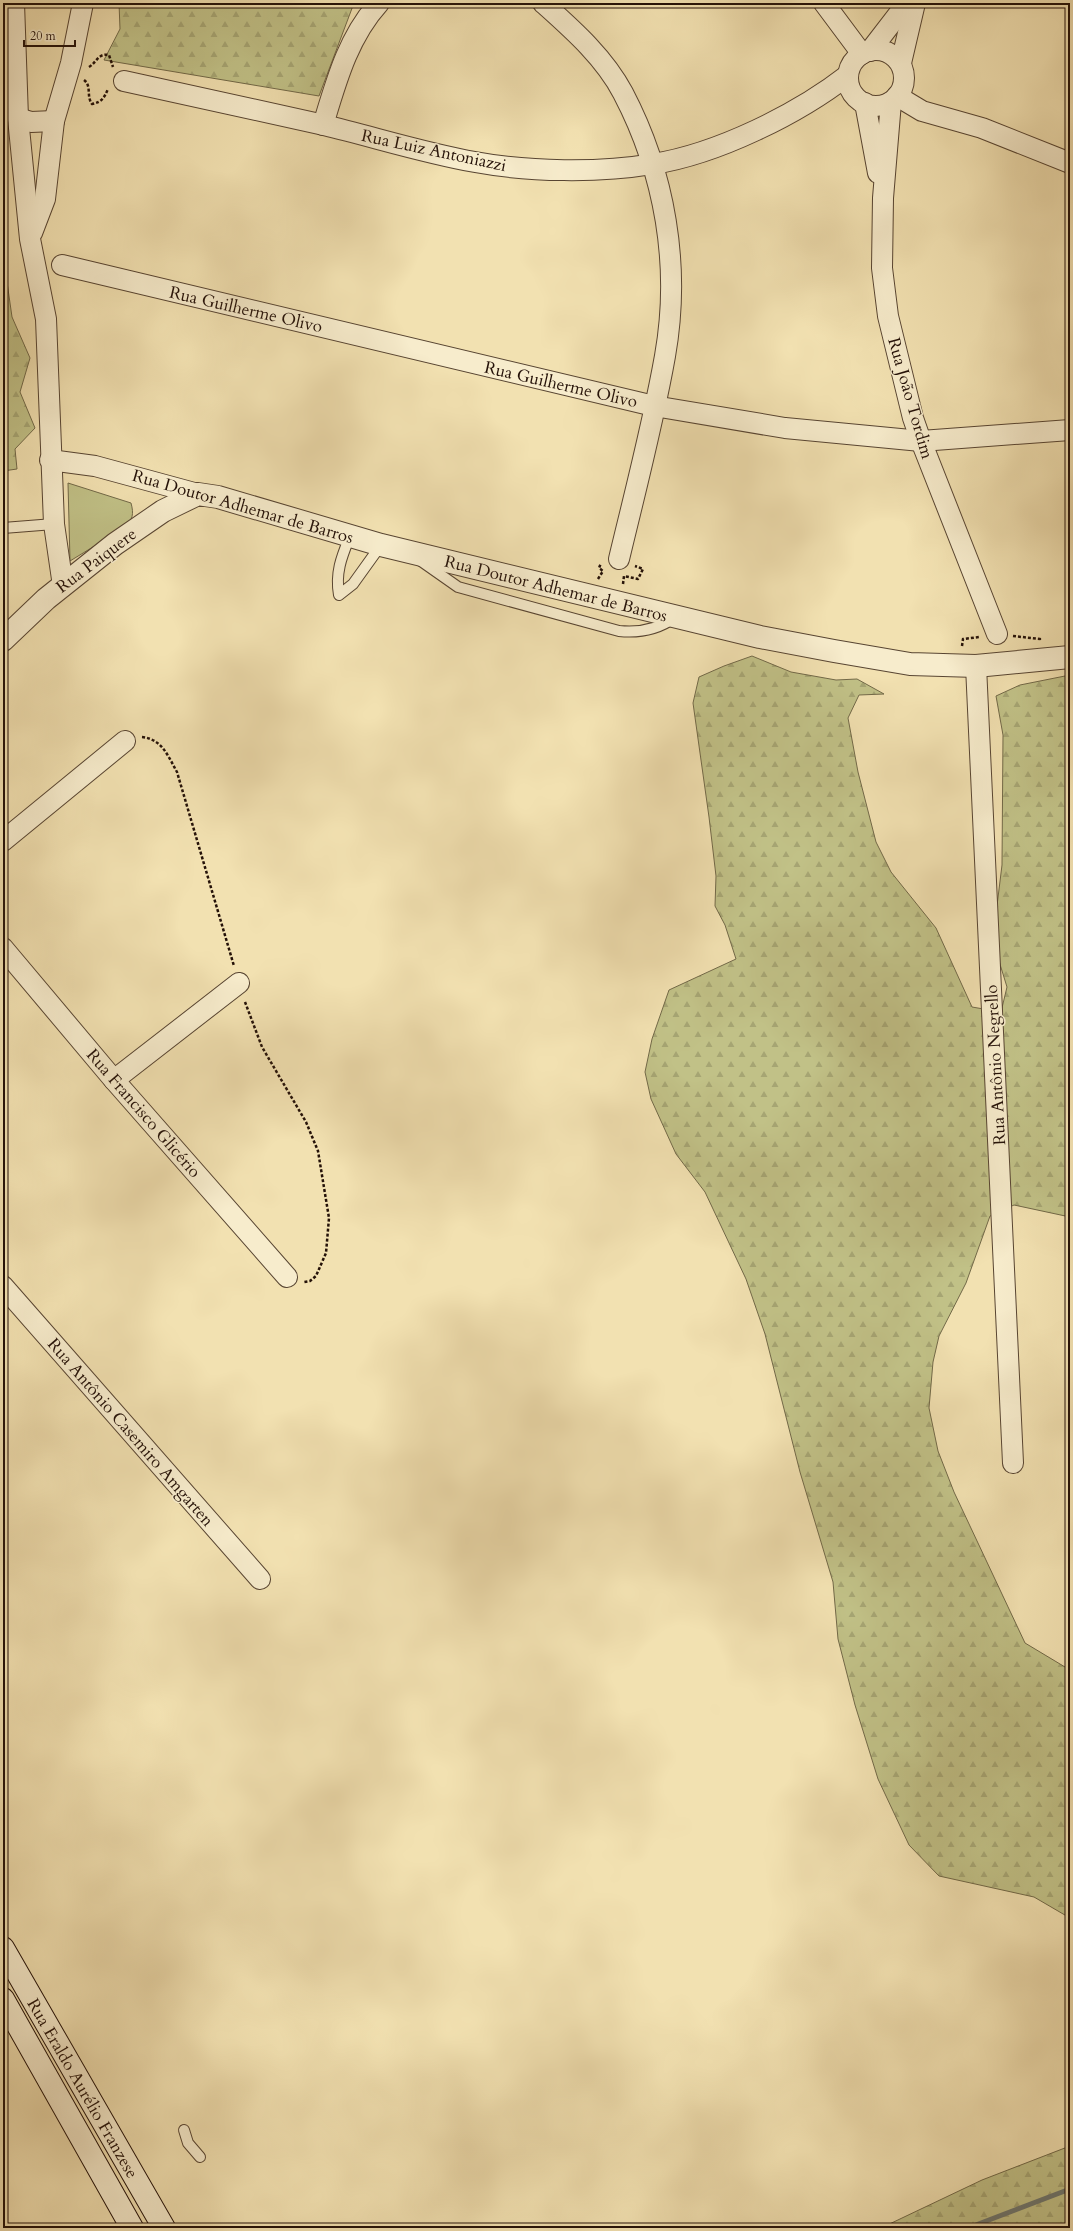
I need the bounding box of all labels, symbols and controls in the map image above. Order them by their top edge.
scale bar [24,22,75,48]
text: 20 m [30,28,57,44]
street label: Rua Luiz Antoniazzi [359,124,509,177]
street label: Rua Guilherme Olivo [167,281,325,338]
street label: Rua João Tordim [882,335,939,462]
street label: Rua Guilherme Olivo [482,356,640,413]
street label: Rua Doutor Adhemar de Barros [130,464,356,549]
street label: Rua Paiquere [51,523,141,598]
street label: Rua Doutor Adhemar de Barros [442,550,670,627]
street label: Rua Antônio Negrello [980,984,1011,1146]
street label: Rua Francisco Glicério [81,1044,206,1183]
street label: Rua Antônio Casemiro Amgarten [42,1333,219,1532]
street label: Rua Eraldo Aurélio Franzese [22,1994,144,2182]

